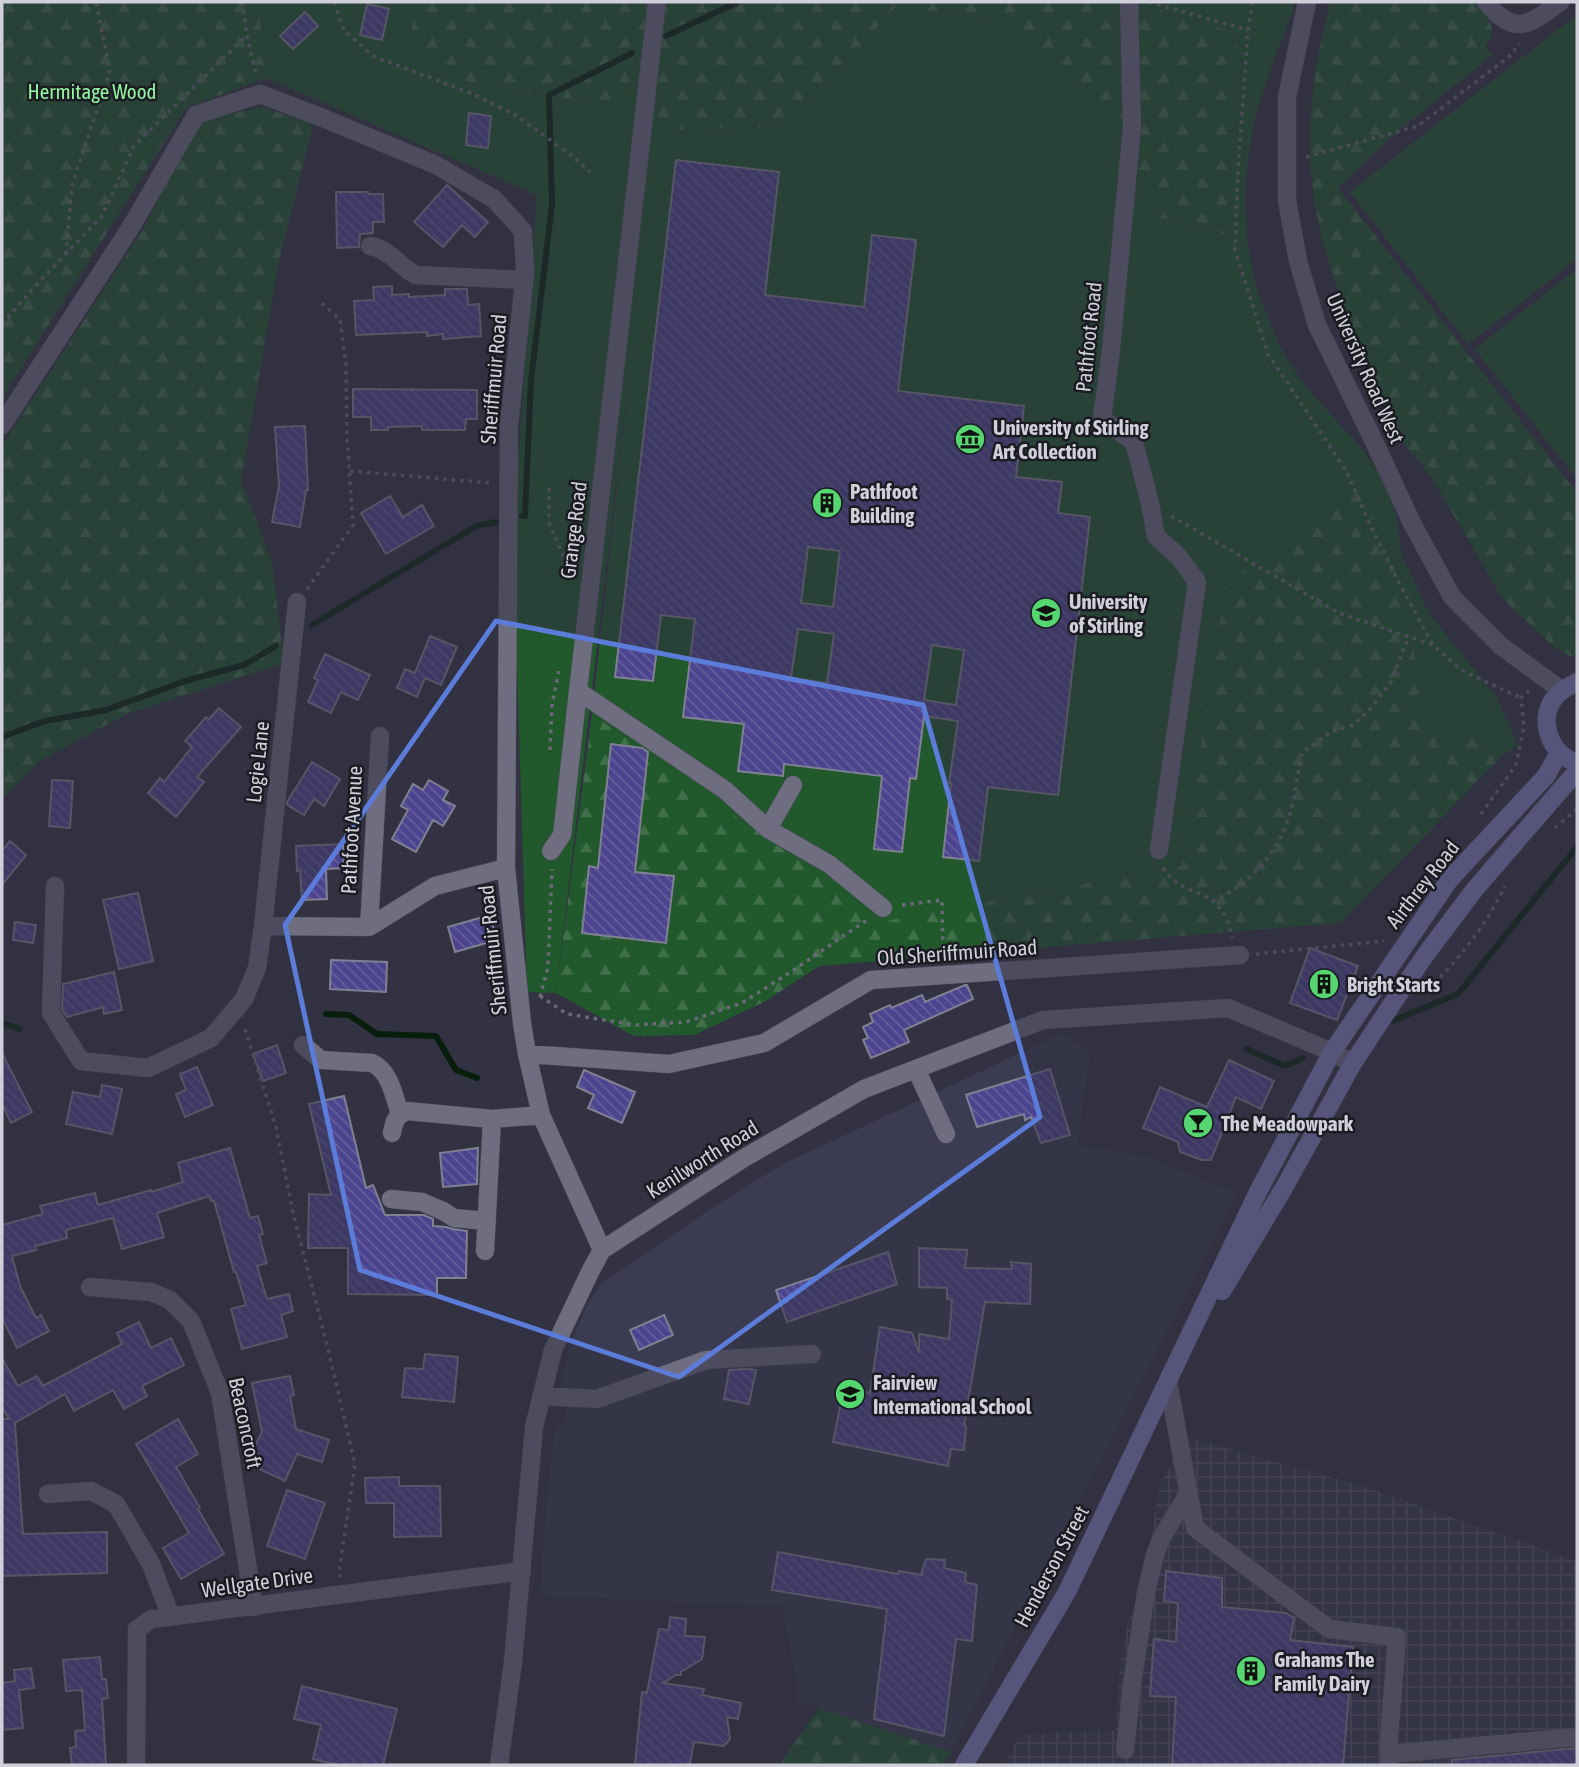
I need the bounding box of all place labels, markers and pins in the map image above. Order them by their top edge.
place label: University of Stirling Art Collection [992,415,1149,463]
museum icon: University of Stirling Art Collection [953,422,987,456]
place label: Pathfoot Building [850,479,917,527]
building icon: Pathfoot Building [810,486,844,520]
place label: University of Stirling [1069,589,1148,637]
school or university icon: University of Stirling [1029,596,1063,630]
building icon: Bright Starts [1307,967,1341,1001]
place label: Bright Starts [1347,972,1441,996]
bar icon: The Meadowpark [1181,1106,1215,1140]
place label: The Meadowpark [1221,1111,1354,1135]
place label: Fairview International School [873,1370,1032,1418]
school or university icon: Fairview International School [833,1377,867,1411]
place label: Grahams The Family Dairy [1274,1647,1375,1695]
building icon: Grahams The Family Dairy [1234,1654,1268,1688]

